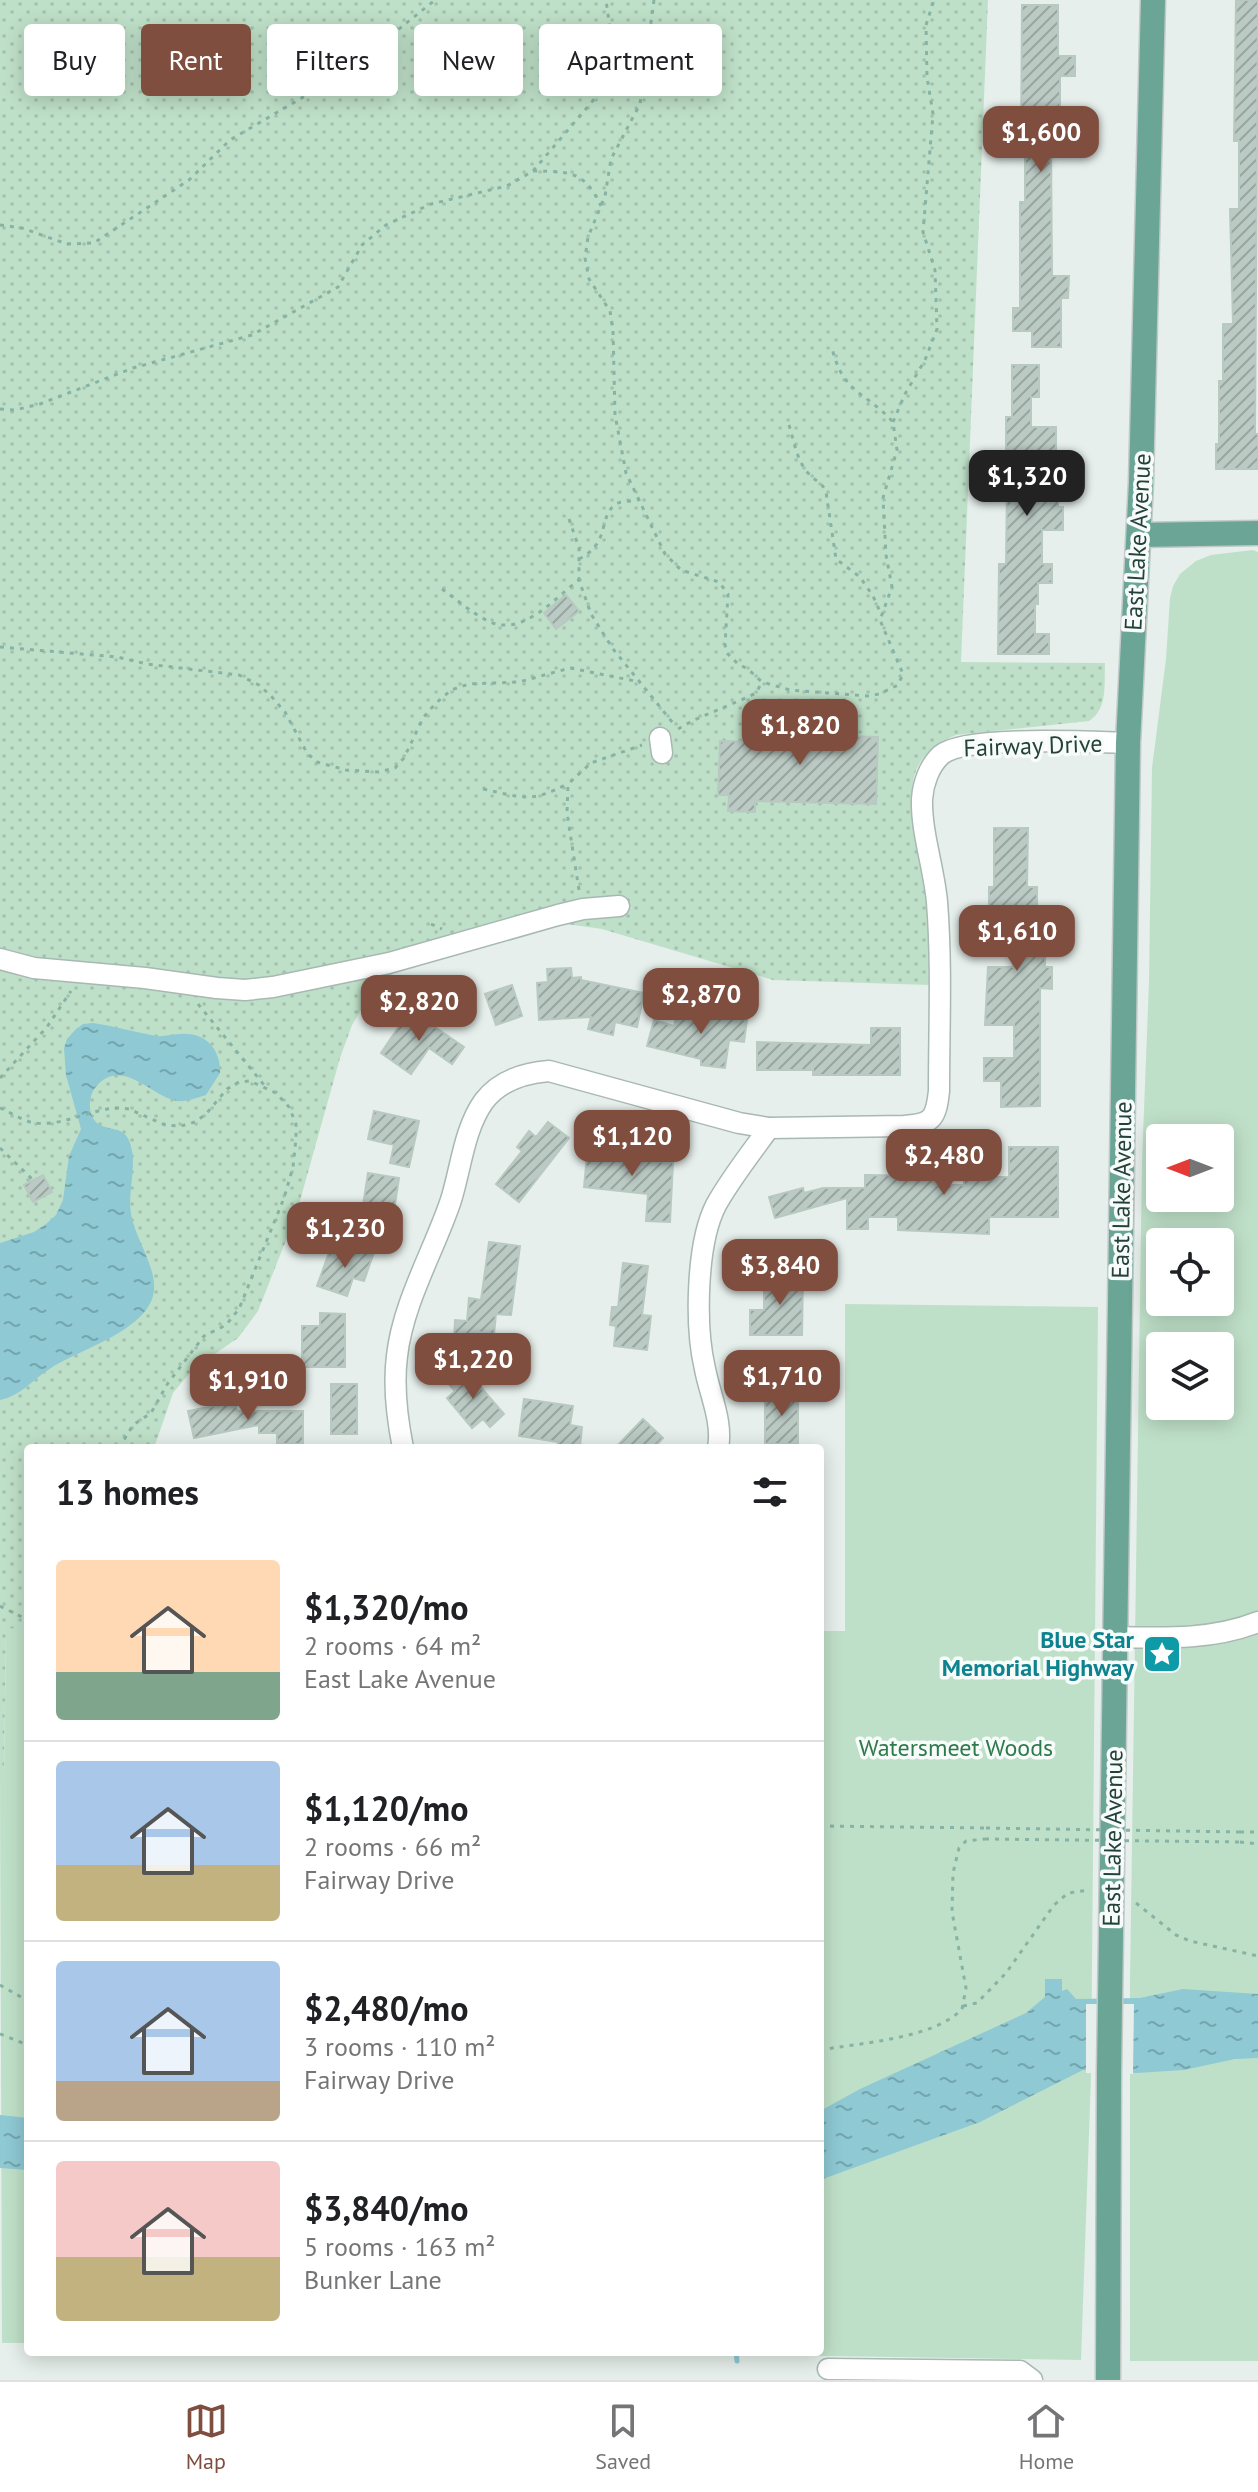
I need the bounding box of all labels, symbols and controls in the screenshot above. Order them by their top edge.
chip: Buy [24,24,125,96]
chip: Rent [141,24,251,96]
chip: Filters [267,24,398,96]
chip: New [414,24,523,96]
chip: Apartment [539,24,722,96]
pin: $1,600 [976,106,1106,174]
text: $1,600 [1001,115,1081,148]
pin: $1,320 [962,450,1092,518]
street label: East Lake Avenue [1117,453,1158,631]
text: $1,320 [987,459,1067,492]
pin: $1,820 [735,699,865,767]
text: $1,820 [760,708,840,741]
street label: Fairway Drive [963,728,1103,763]
pin: $1,610 [952,905,1082,973]
text: $1,610 [977,914,1057,947]
pin: $2,870 [636,968,766,1036]
pin: $2,820 [354,975,484,1043]
text: $2,870 [661,977,741,1010]
text: $2,820 [379,984,459,1017]
street label: East Lake Avenue [1104,1101,1139,1279]
pin: $1,120 [567,1110,697,1178]
text: $1,120 [592,1119,672,1152]
north arrow [1146,1124,1234,1212]
map controls [1146,1124,1234,1420]
pin: $2,480 [879,1129,1009,1197]
text: $2,480 [904,1138,984,1171]
pin: $1,230 [280,1202,410,1270]
text: $1,230 [305,1211,385,1244]
button: locate [1146,1228,1234,1316]
pin: $3,840 [715,1239,845,1307]
text: $3,840 [740,1248,820,1281]
button: layers [1146,1332,1234,1420]
pin: $1,220 [408,1333,538,1401]
text: $1,220 [433,1342,513,1375]
pin: $1,710 [717,1350,847,1418]
pin: $1,910 [183,1354,313,1422]
text: $1,710 [742,1359,822,1392]
text: $1,910 [208,1363,288,1396]
text: 13 homes [56,1470,199,1514]
icon: filters [748,1470,792,1514]
text: $1,320/mo [304,1585,468,1629]
icon: home [120,1592,216,1688]
place label: Blue Star Memorial Highway [942,1624,1135,1683]
text: 2 rooms · 64 m² [304,1629,481,1662]
place icon: Blue Star Memorial Highway [1141,1633,1183,1675]
text: East Lake Avenue [304,1662,496,1695]
park label: Watersmeet Woods [859,1732,1053,1763]
street label: East Lake Avenue [1095,1749,1130,1927]
text: $1,120/mo [304,1786,468,1830]
icon: home [120,1793,216,1889]
text: 2 rooms · 66 m² [304,1830,481,1863]
text: Fairway Drive [304,1863,455,1896]
text: $2,480/mo [304,1986,468,2030]
icon: home [120,1993,216,2089]
text: 3 rooms · 110 m² [304,2030,496,2063]
text: Fairway Drive [304,2063,455,2096]
text: $3,840/mo [304,2186,468,2230]
icon: home [120,2193,216,2289]
text: 5 rooms · 163 m² [304,2230,496,2263]
text: Bunker Lane [304,2263,442,2296]
tab: Map [184,2399,228,2475]
tab: Saved [595,2399,651,2475]
tab: Home [1019,2399,1074,2475]

